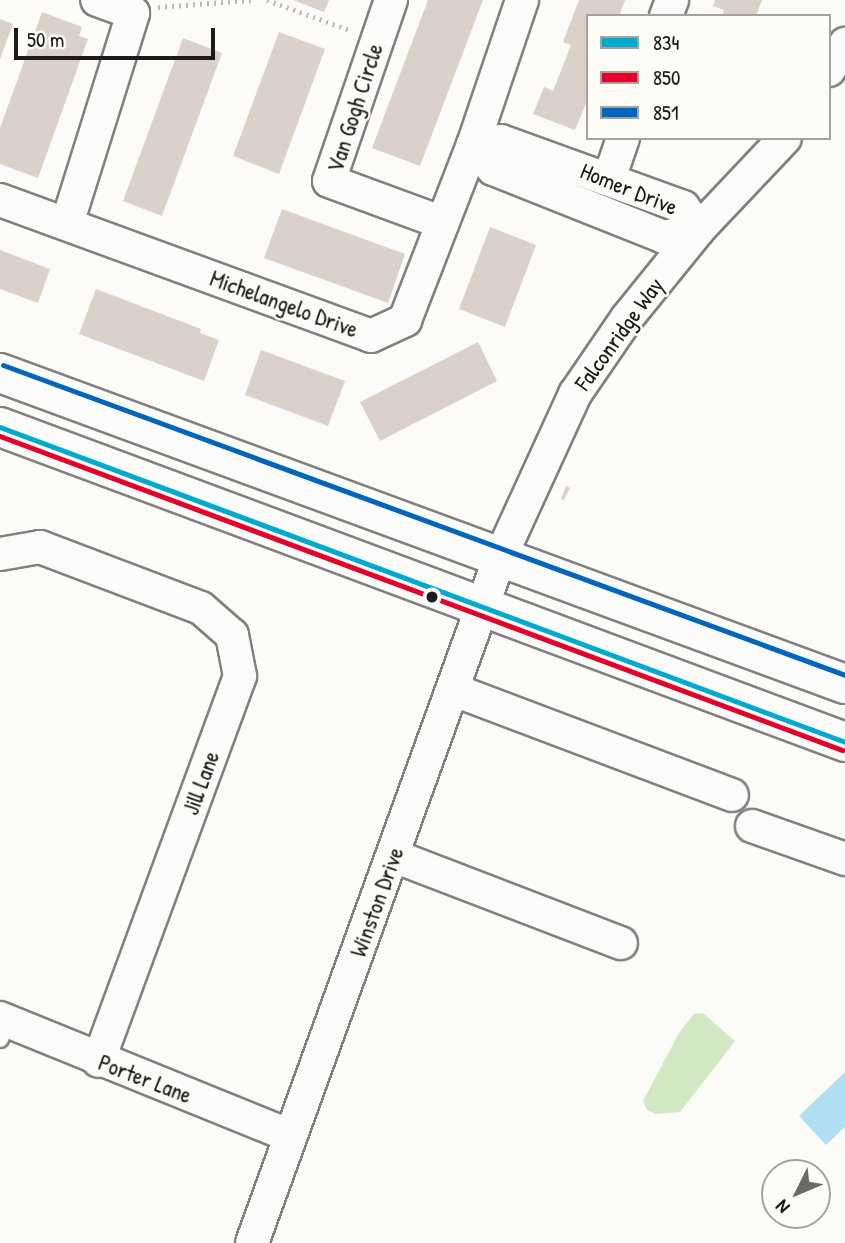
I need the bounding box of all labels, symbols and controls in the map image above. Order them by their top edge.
scale bar [18,14,219,58]
legend [586,14,831,140]
text: 50 m [27,25,64,54]
text: 834 [653,28,679,57]
street label: Van Gogh Circle [321,40,389,176]
text: 850 [653,63,680,92]
text: 851 [653,98,679,127]
street label: Homer Drive [576,157,682,221]
street label: Michelangelo Drive [206,264,362,344]
street label: Falconridge Way [569,272,669,396]
unlabelled marker [425,590,439,604]
street label: Jill Lane [177,747,225,819]
street label: Winston Drive [344,843,410,961]
street label: Porter Lane [95,1049,195,1109]
north arrow [761,1159,831,1229]
text: N [769,1194,795,1220]

